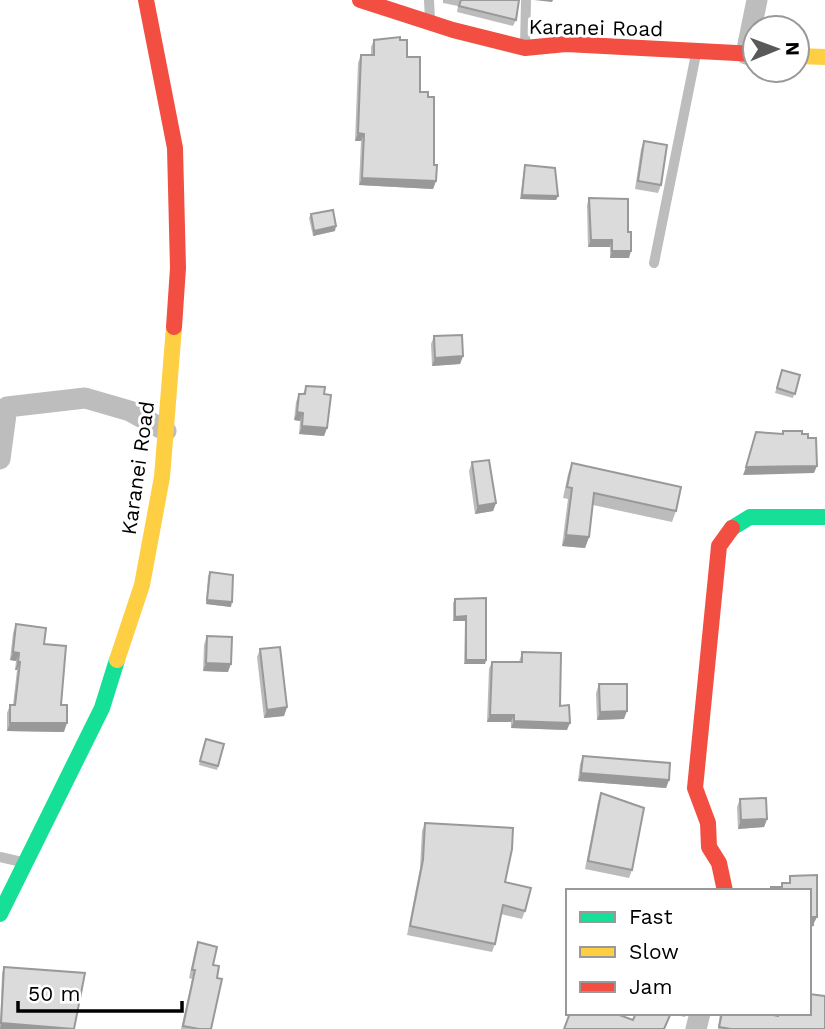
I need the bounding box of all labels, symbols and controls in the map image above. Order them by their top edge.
street label: Karanei Road [528,14,664,41]
north arrow [741,14,811,84]
text: N [781,41,804,56]
street label: Karanei Road [116,400,159,536]
legend [566,889,811,1015]
text: Fast [629,904,673,929]
text: Slow [629,939,679,964]
scale bar [18,970,182,1014]
text: Jam [629,974,672,999]
text: 50 m [28,981,80,1006]

